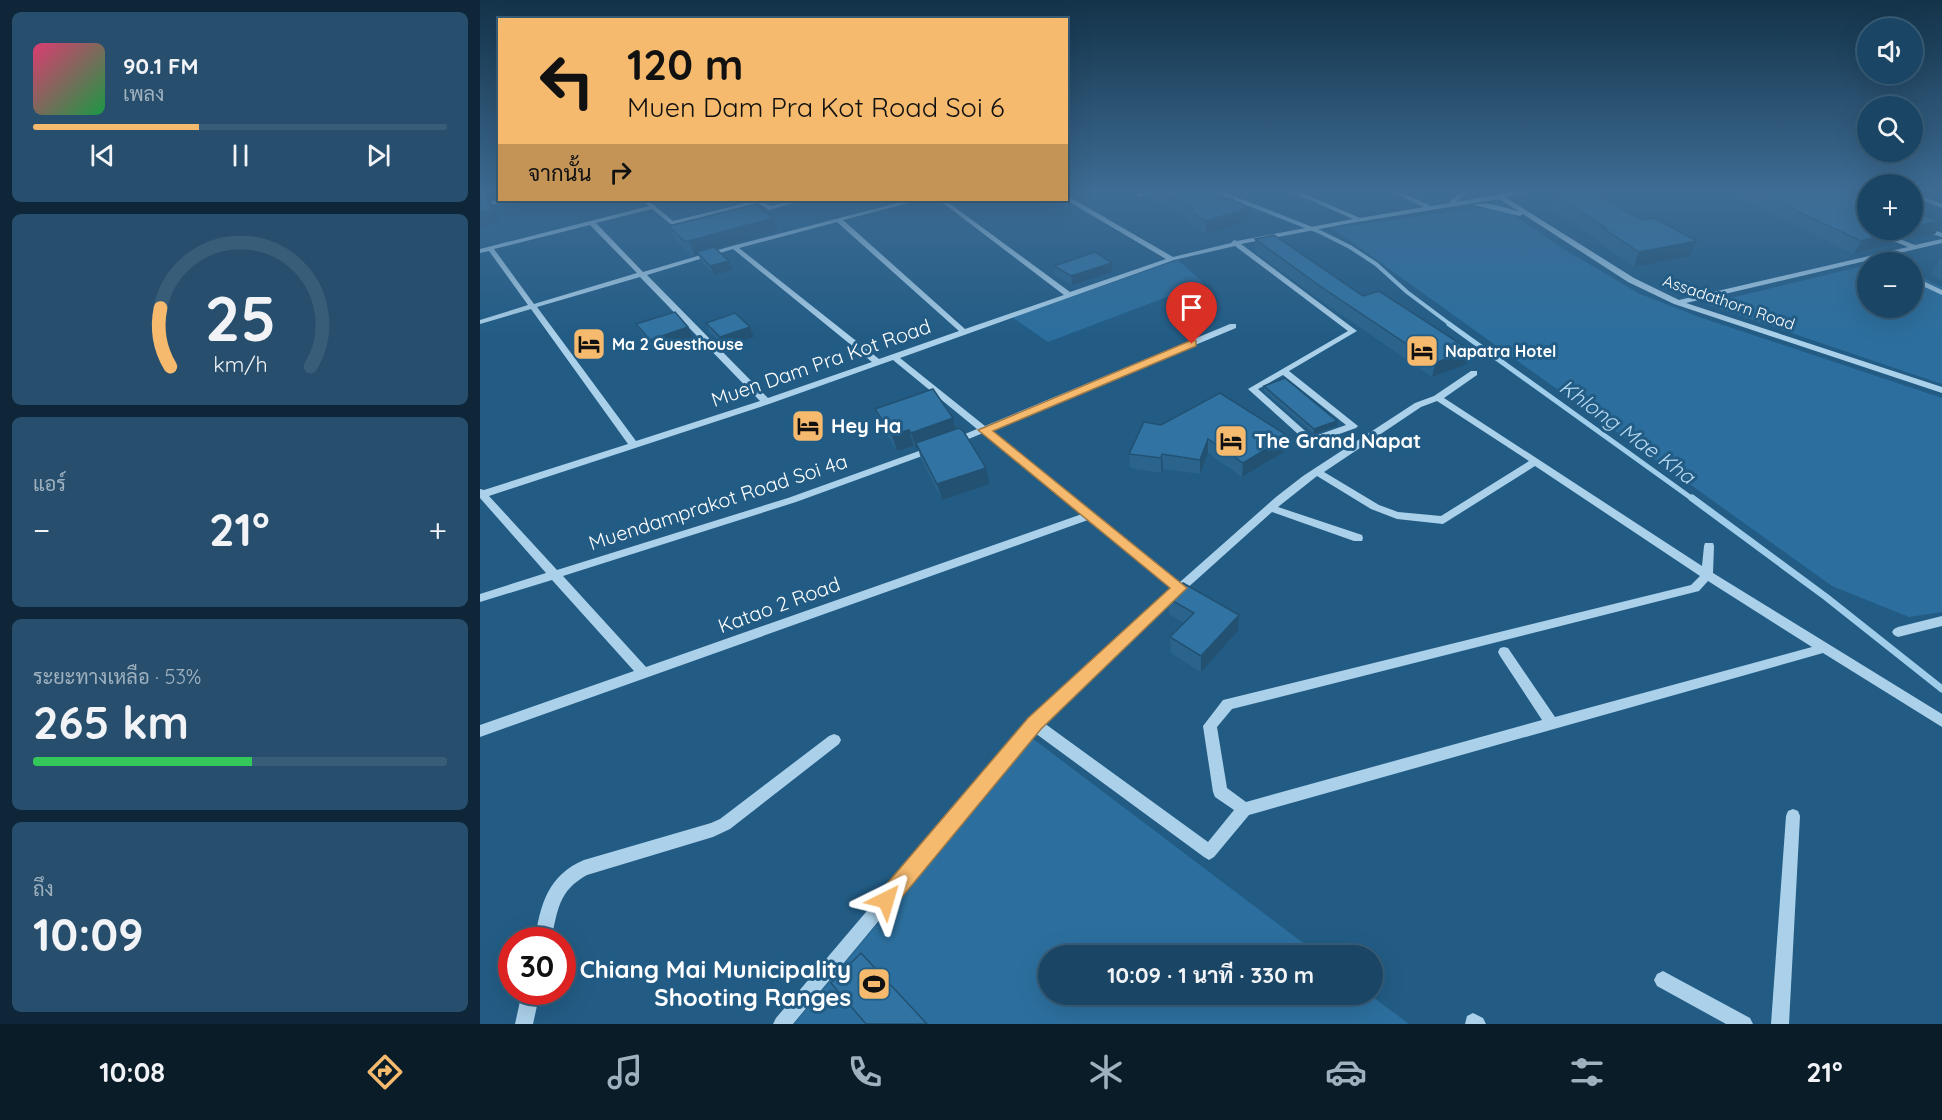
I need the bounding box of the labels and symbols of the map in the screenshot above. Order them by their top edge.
street label: Assadathorn Road [1660,270,1798,334]
pin [1166,282,1217,344]
street label: Muen Dam Pra Kot Road [708,313,934,412]
hotel icon: Ma 2 Guesthouse [571,326,607,362]
hotel icon: Napatra Hotel [1404,333,1440,369]
place label: Ma 2 Guesthouse [612,334,743,354]
place label: Napatra Hotel [1445,341,1556,361]
water label: Khlong Mae Kha [1555,373,1701,490]
hotel icon: Hey Ha [790,408,826,444]
place label: Hey Ha [831,413,901,438]
hotel icon: The Grand Napat [1213,423,1249,459]
place label: The Grand Napat [1254,428,1421,453]
street label: Muendamprakot Road Soi 4a [585,448,850,555]
street label: Katao 2 Road [714,571,843,638]
position arrow [854,868,918,932]
speed limit sign: 30 [498,927,576,1005]
place label: Chiang Mai Municipality Shooting Ranges [580,954,851,1012]
sports icon: Chiang Mai Municipality Shooting Ranges [856,966,892,1002]

